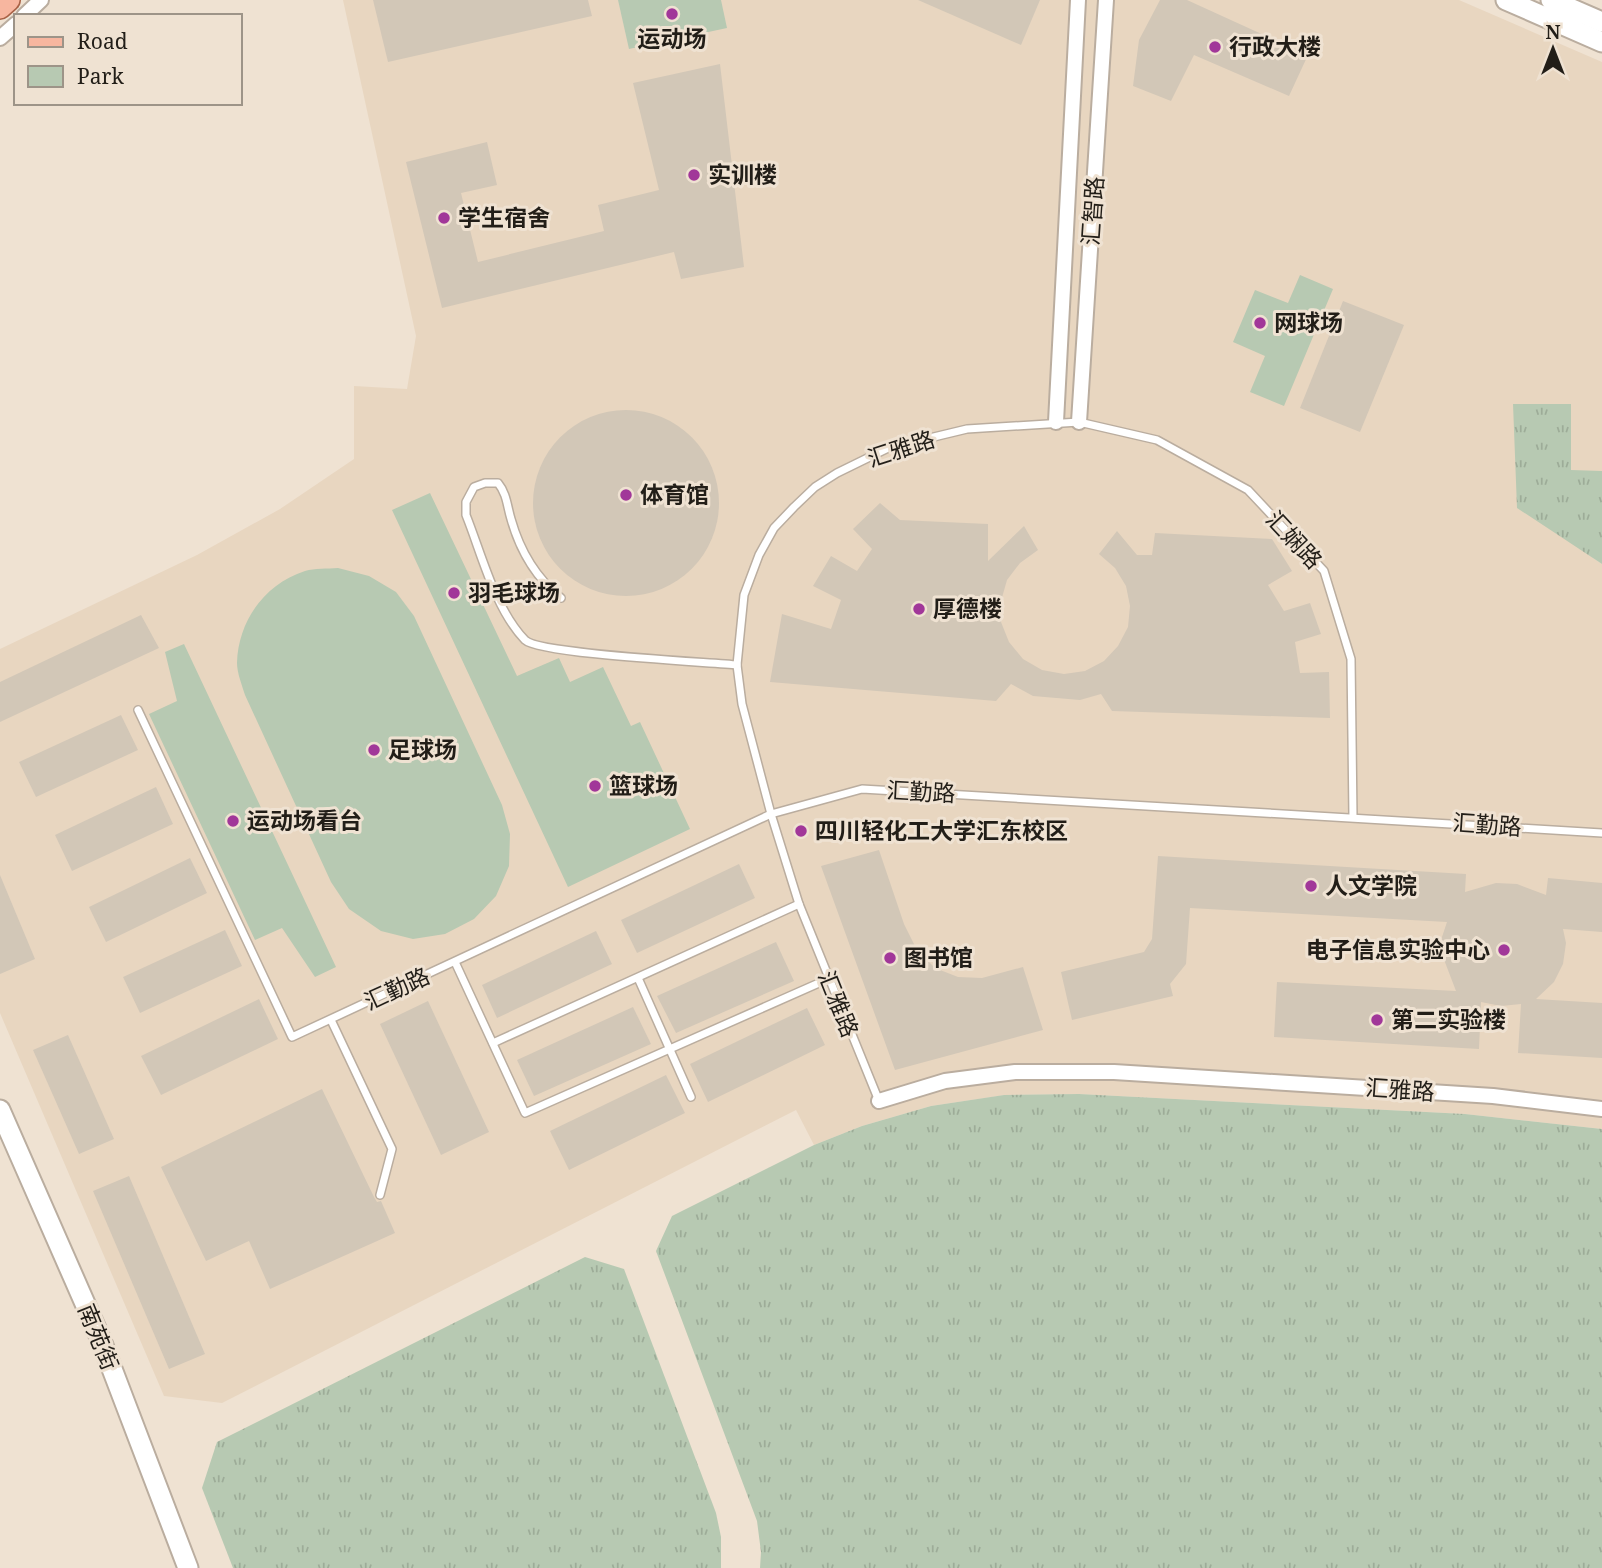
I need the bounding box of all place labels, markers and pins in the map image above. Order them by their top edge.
marker: 运动场 [664,6,680,22]
place label: 运动场 [638,22,707,54]
place label: 行政大楼 [1229,30,1321,62]
marker: 行政大楼 [1207,39,1223,55]
place label: 实训楼 [708,158,777,190]
marker: 实训楼 [686,167,702,183]
place label: 学生宿舍 [458,201,550,233]
marker: 学生宿舍 [436,210,452,226]
place label: 网球场 [1274,306,1343,338]
marker: 网球场 [1252,315,1268,331]
place label: 体育馆 [640,478,709,510]
marker: 体育馆 [618,487,634,503]
place label: 羽毛球场 [468,576,560,608]
marker: 羽毛球场 [446,585,462,601]
place label: 厚德楼 [933,592,1002,624]
marker: 厚德楼 [911,601,927,617]
place label: 足球场 [388,733,457,765]
marker: 足球场 [366,742,382,758]
place label: 篮球场 [609,769,678,801]
marker: 篮球场 [587,778,603,794]
place label: 运动场看台 [247,804,362,836]
marker: 运动场看台 [225,813,241,829]
place label: 四川轻化工大学汇东校区 [815,814,1068,846]
marker: 四川轻化工大学汇东校区 [793,823,809,839]
place label: 人文学院 [1325,869,1417,901]
marker: 人文学院 [1303,878,1319,894]
place label: 电子信息实验中心 [1306,933,1490,965]
place label: 图书馆 [904,941,973,973]
marker: 电子信息实验中心 [1496,942,1512,958]
marker: 图书馆 [882,950,898,966]
place label: 第二实验楼 [1391,1003,1506,1035]
marker: 第二实验楼 [1369,1012,1385,1028]

